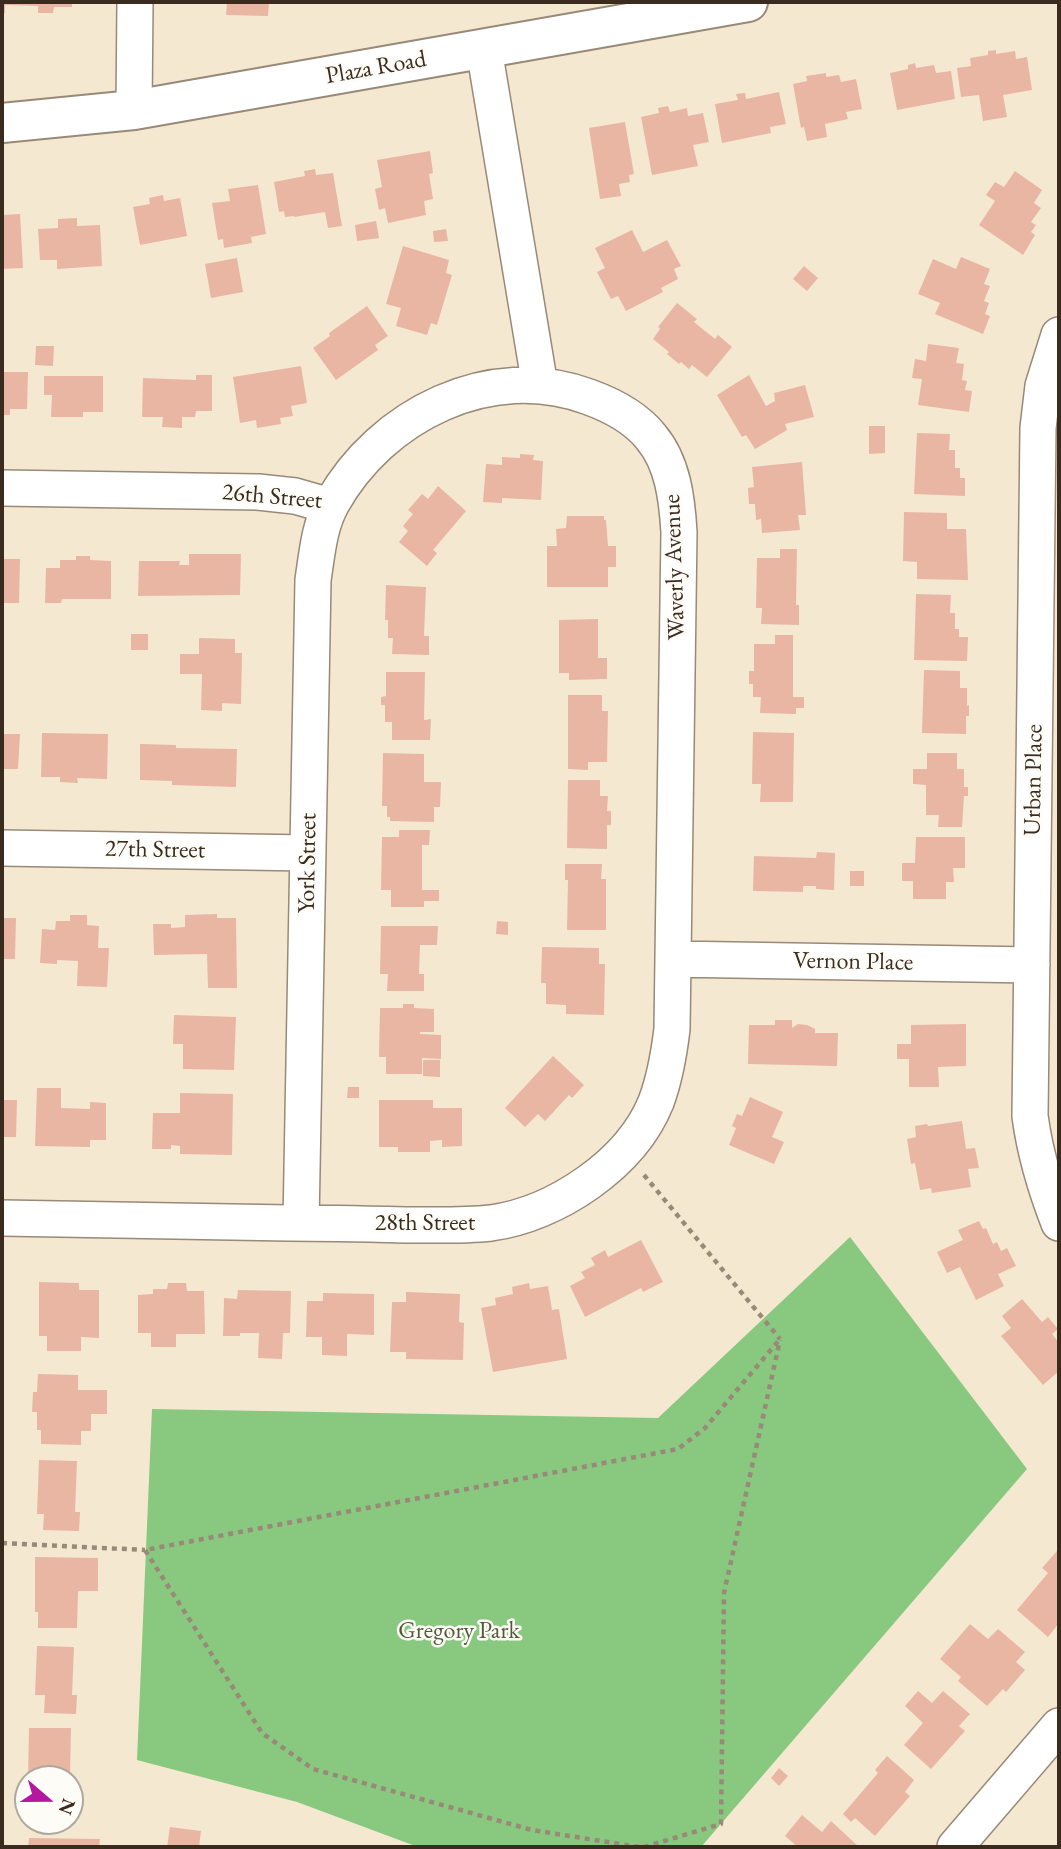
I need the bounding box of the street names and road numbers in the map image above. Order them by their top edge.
street label: Plaza Road [323,45,429,91]
street label: 26th Street [221,478,323,516]
street label: Waverly Avenue [658,494,692,640]
street label: Urban Place [1019,724,1049,836]
street label: York Street [293,813,323,913]
street label: 27th Street [105,835,205,865]
street label: Vernon Place [793,947,913,977]
street label: 28th Street [375,1209,475,1237]

